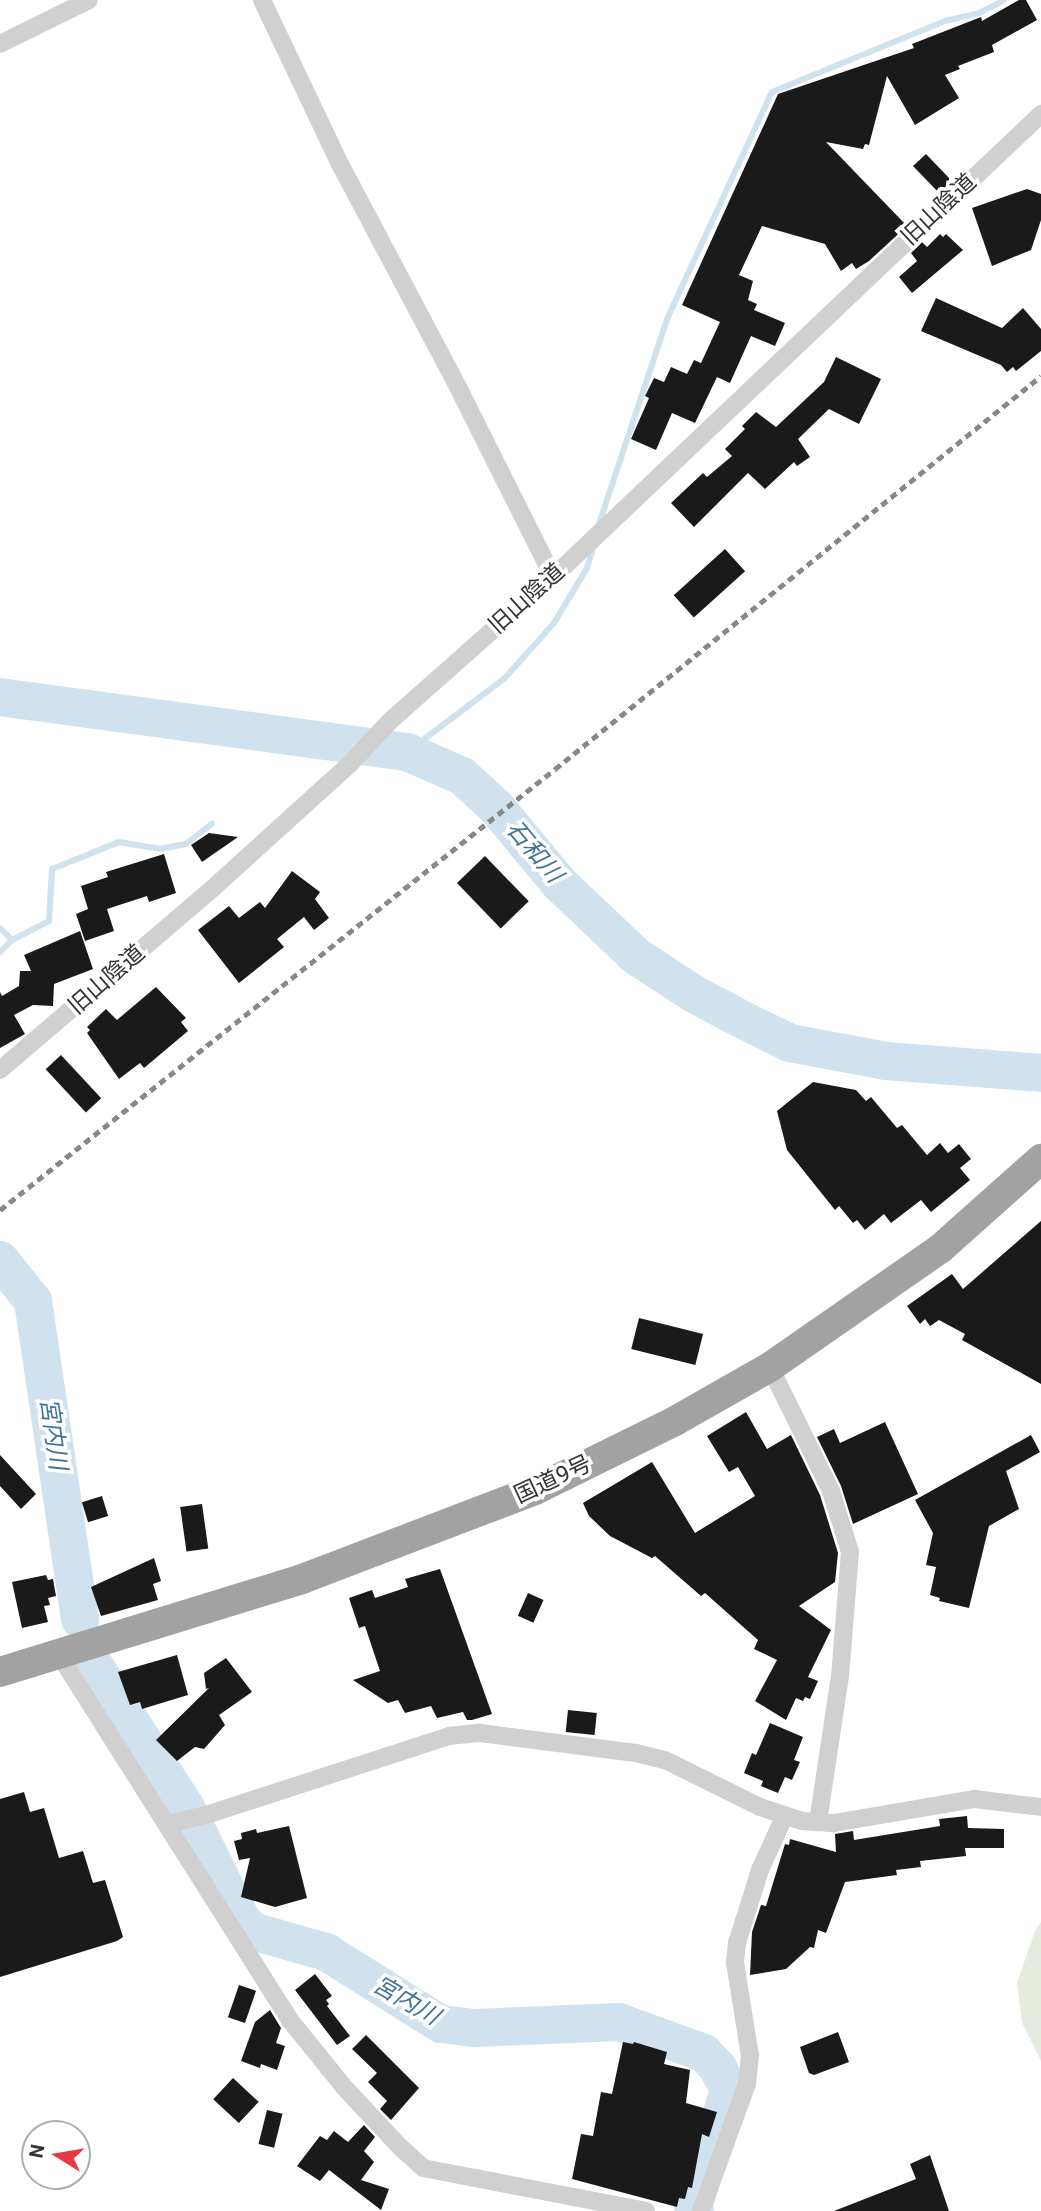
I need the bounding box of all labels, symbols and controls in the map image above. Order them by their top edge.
street label: 旧山陰道 [896,169,982,251]
street label: 旧山陰道 [484,558,570,640]
water label: 石和川 [500,815,568,889]
street label: 旧山陰道 [63,939,151,1021]
water label: 宮内川 [34,1396,72,1472]
street label: 国道9号 [510,1450,596,1510]
water label: 宮内川 [368,1971,444,2031]
north arrow [21,2120,91,2190]
text: N [24,2143,49,2160]

